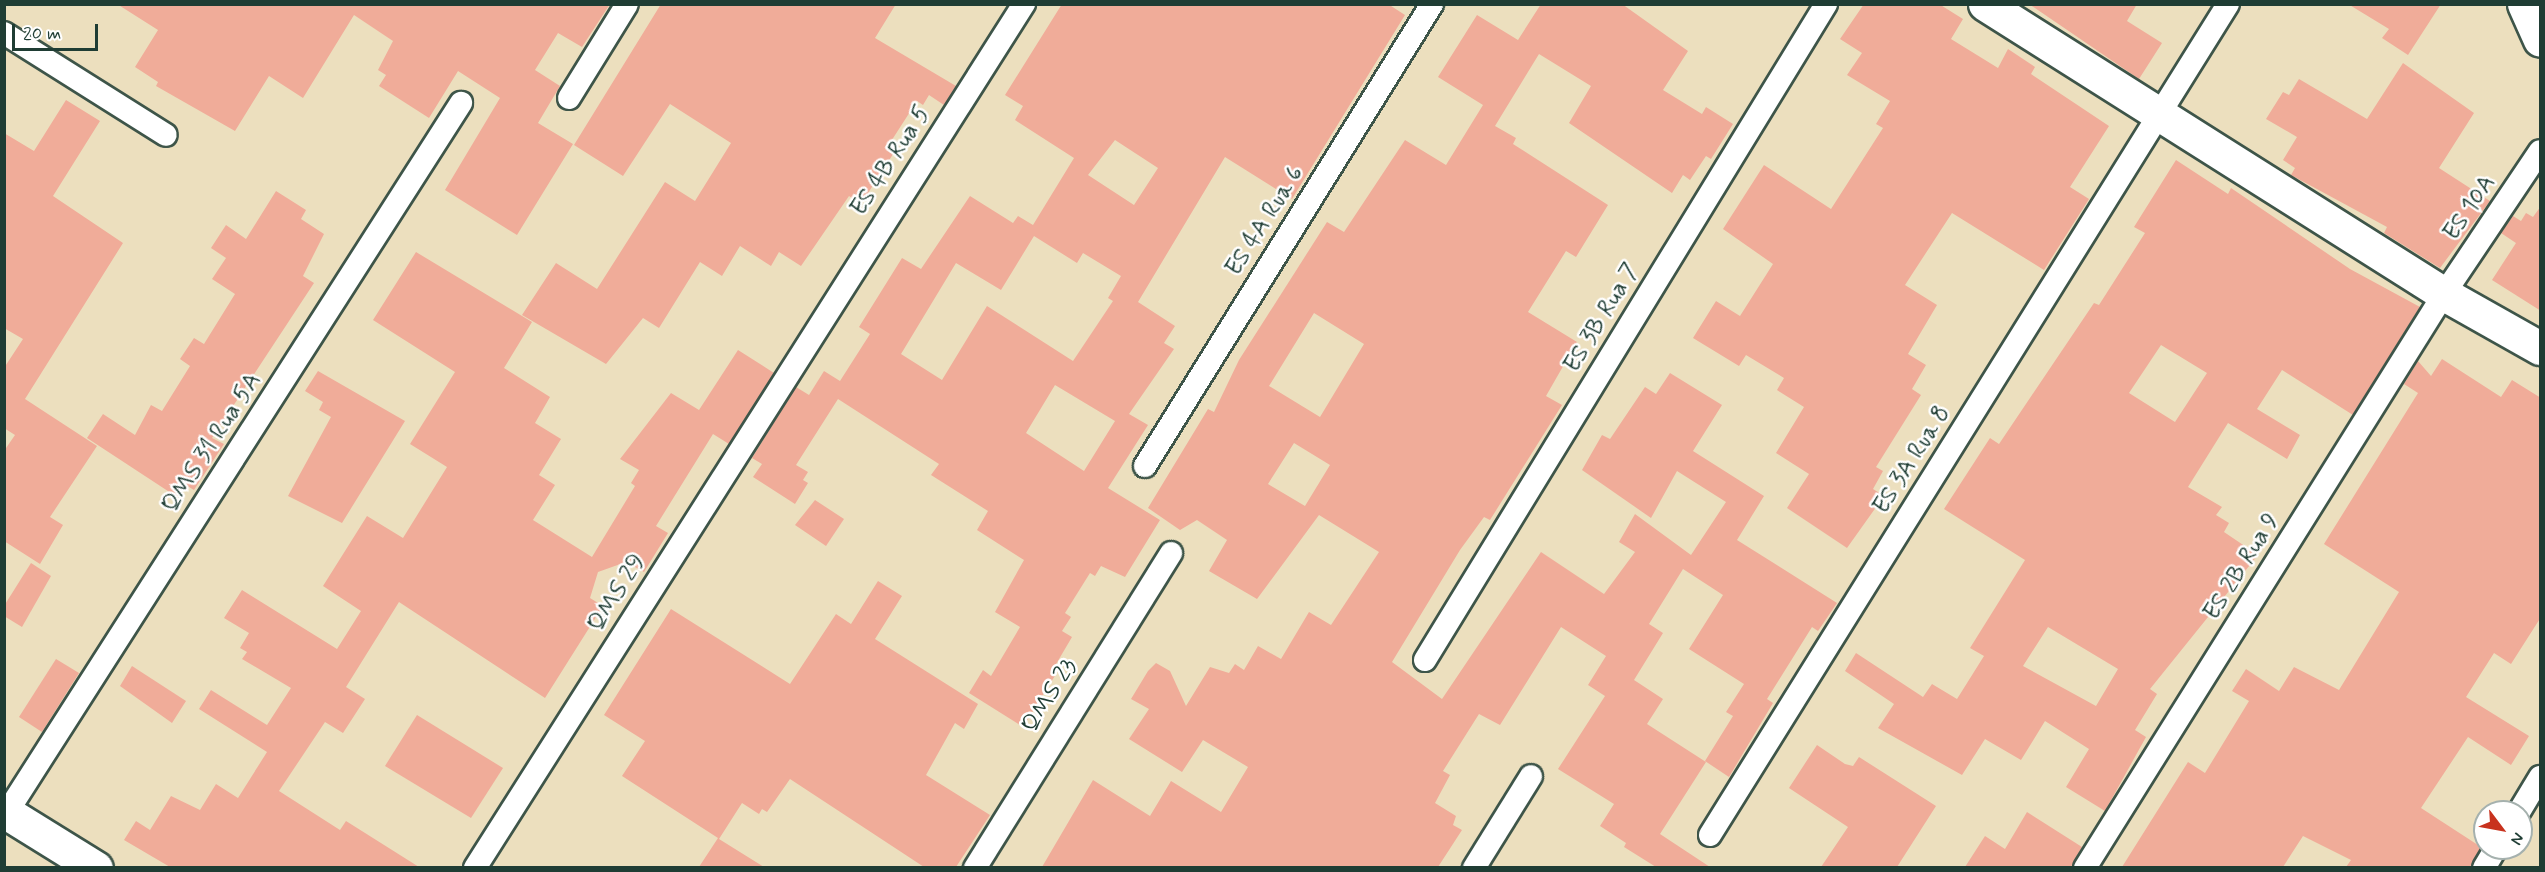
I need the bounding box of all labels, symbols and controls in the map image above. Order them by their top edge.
scale bar [15,12,100,50]
text: 20 m [23,22,61,46]
street label: ES 4B Rua 5 [845,100,937,222]
street label: ES 4A Rua 6 [1220,161,1310,281]
street label: ES 10A [2438,170,2502,246]
street label: ES 3B Rua 7 [1558,258,1646,378]
street label: QMS 31 Rua 5A [156,368,268,518]
street label: ES 3A Rua 8 [1867,401,1957,519]
street label: ES 2B Rua 9 [2198,508,2286,626]
street label: QMS 29 [582,549,652,637]
street label: QMS 23 [1016,654,1084,738]
north arrow [2473,800,2533,860]
text: N [2505,829,2529,849]

